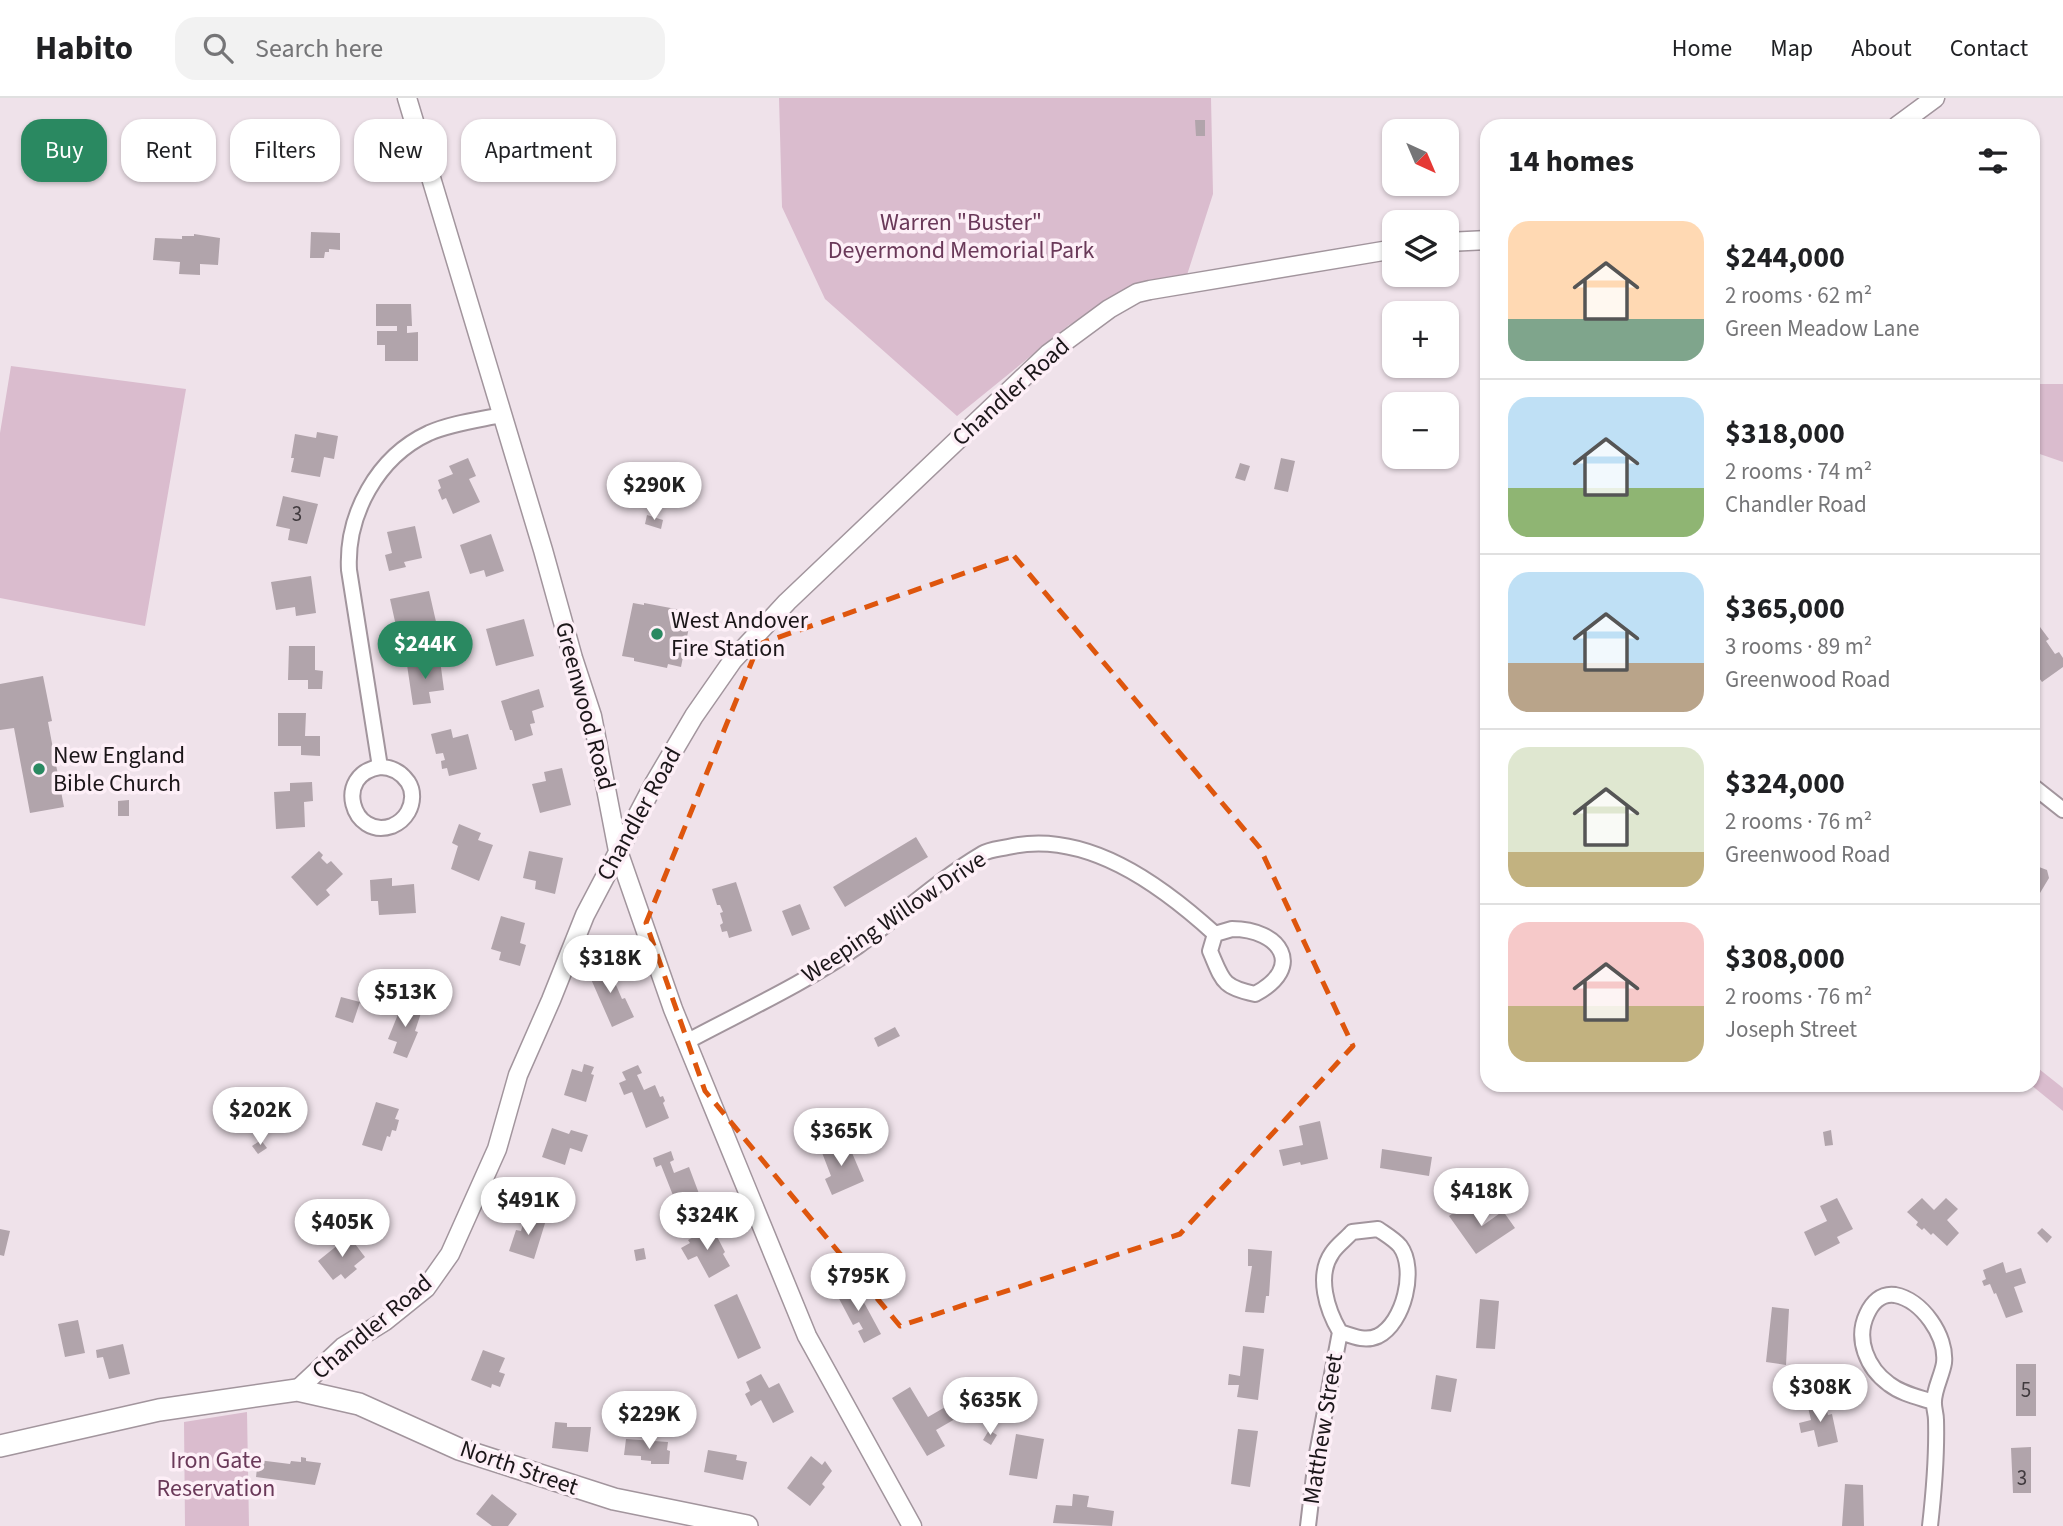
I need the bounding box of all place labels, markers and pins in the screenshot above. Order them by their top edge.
pin: $290K [605,462,703,522]
place label: West Andover Fire Station [671,603,809,666]
pin: $244K [376,622,474,681]
marker: West Andover Fire Station [649,626,665,642]
place label: New England Bible Church [53,738,185,801]
marker: New England Bible Church [31,761,47,777]
pin: $318K [561,936,659,995]
pin: $513K [356,970,454,1029]
pin: $202K [211,1088,309,1147]
pin: $365K [792,1108,890,1168]
pin: $418K [1432,1168,1530,1228]
pin: $491K [479,1178,577,1237]
pin: $324K [658,1192,756,1252]
pin: $405K [293,1200,391,1259]
pin: $795K [809,1254,907,1313]
pin: $308K [1771,1364,1869,1424]
pin: $635K [941,1378,1039,1437]
pin: $229K [600,1392,698,1451]

